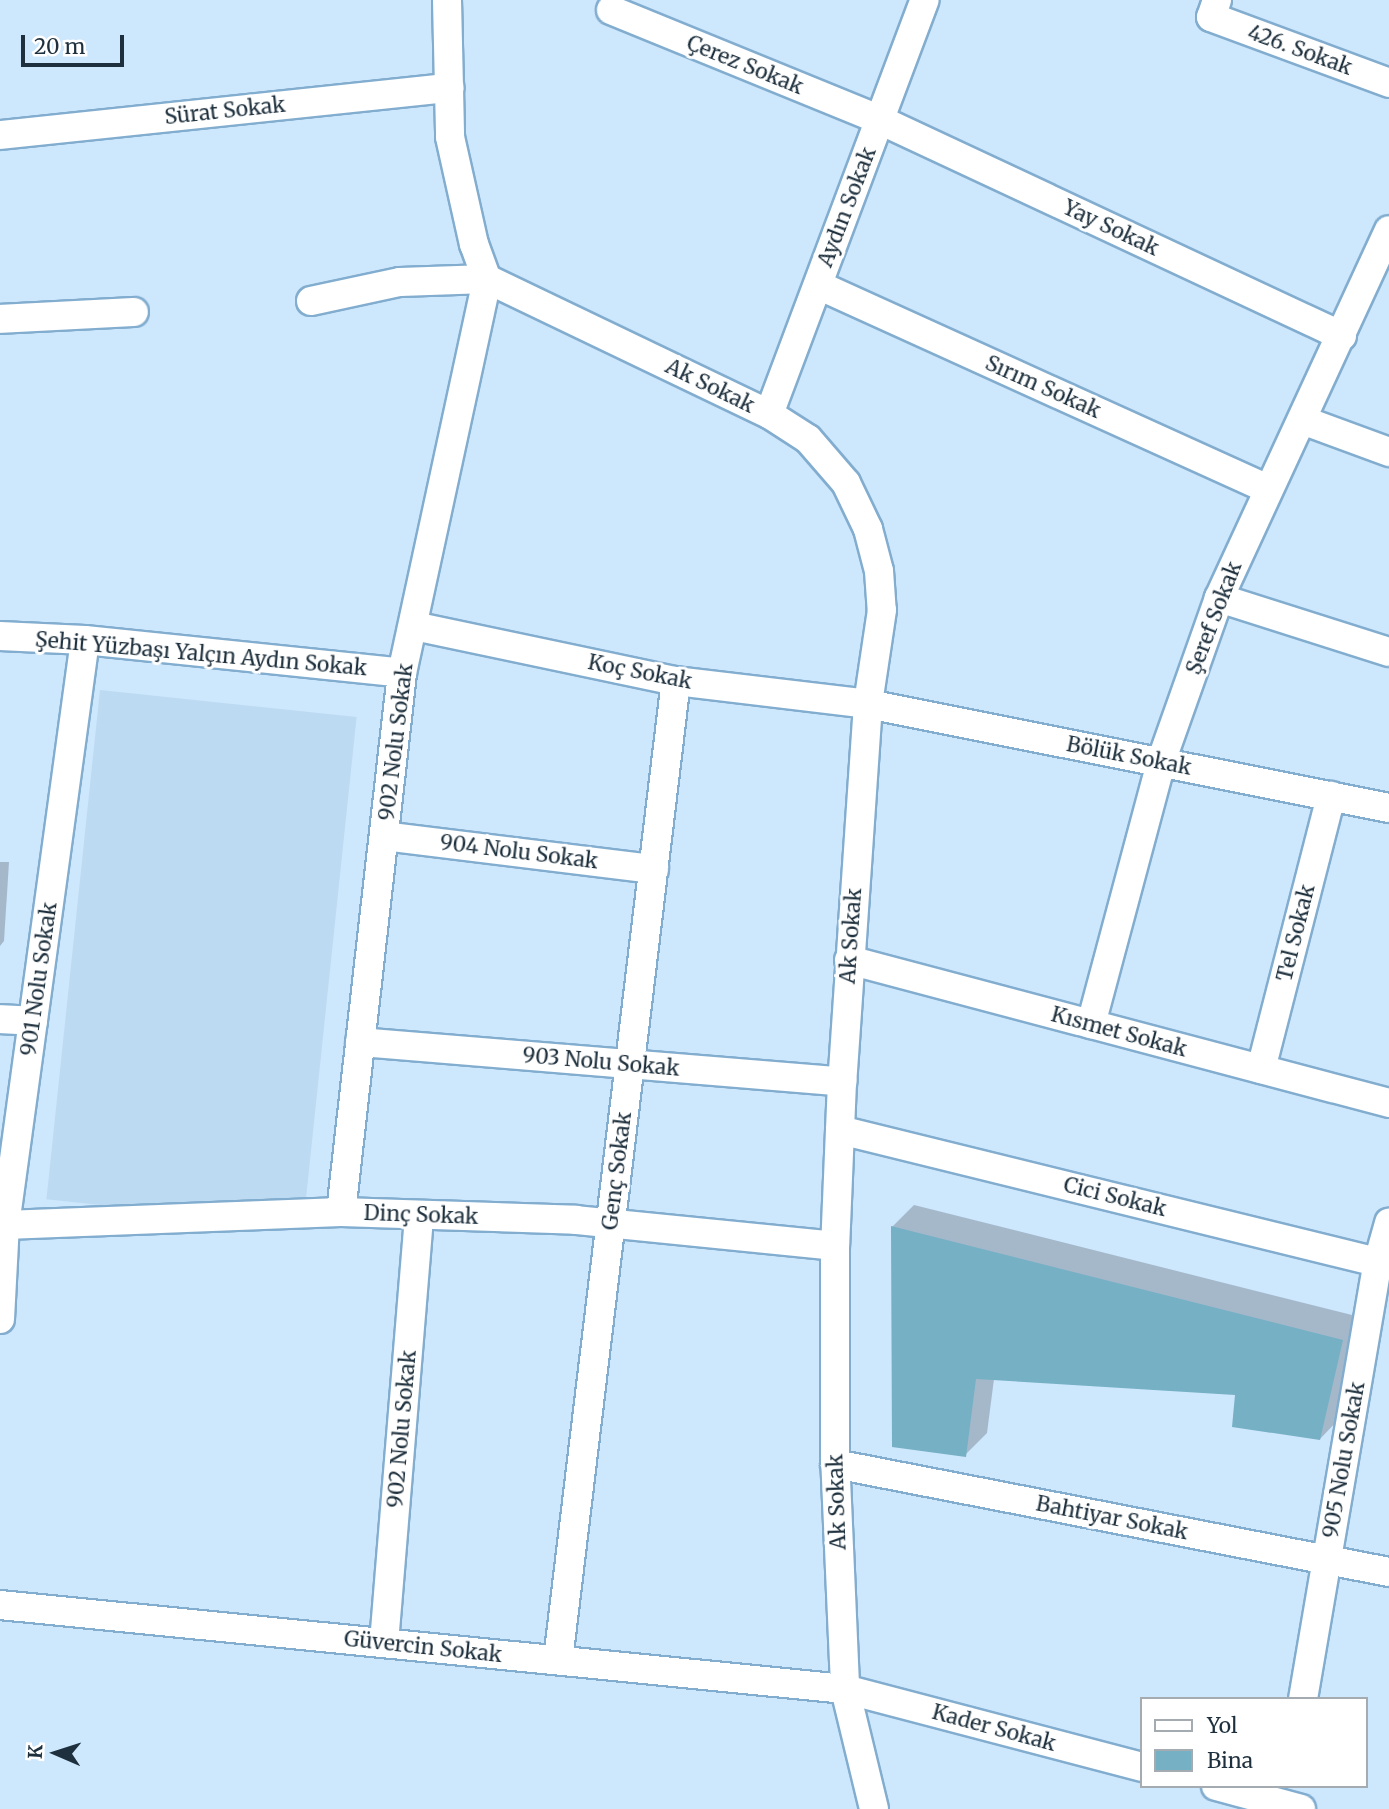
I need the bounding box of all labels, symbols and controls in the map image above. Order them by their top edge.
street label: 426. Sokak [1244,19,1356,81]
scale bar [24,21,128,65]
street label: Çerez Sokak [683,30,807,100]
text: 20 m [34,33,85,60]
street label: Sürat Sokak [163,92,287,130]
street label: Aydın Sokak [813,144,881,270]
street label: Yay Sokak [1059,195,1163,261]
street label: Sırım Sokak [981,350,1105,424]
street label: Ak Sokak [661,354,759,418]
street label: Şeref Sokak [1181,558,1247,678]
street label: Şehit Yüzbaşı Yalçın Aydın Sokak [34,627,368,681]
street label: Koç Sokak [586,650,694,694]
street label: 902 Nolu Sokak [374,662,418,822]
street label: Bölük Sokak [1064,732,1194,780]
street label: 904 Nolu Sokak [438,830,600,874]
street label: Tel Sokak [1272,882,1320,984]
street label: Ak Sokak [835,887,867,985]
street label: 901 Nolu Sokak [16,900,62,1058]
street label: Kısmet Sokak [1048,1002,1190,1062]
street label: 903 Nolu Sokak [521,1043,681,1081]
street label: Genç Sokak [597,1111,637,1231]
street label: Cici Sokak [1061,1172,1169,1222]
street label: Dinç Sokak [363,1200,479,1230]
street label: 902 Nolu Sokak [383,1349,421,1509]
street label: 905 Nolu Sokak [1318,1380,1370,1540]
street label: Ak Sokak [823,1454,851,1550]
street label: Bahtiyar Sokak [1034,1491,1190,1545]
street label: Güvercin Sokak [343,1626,503,1668]
legend [1140,1697,1368,1788]
street label: Kader Sokak [929,1699,1059,1757]
text: Yol [1207,1712,1237,1739]
north arrow [21,1718,91,1788]
text: K [23,1744,47,1760]
text: Bina [1207,1747,1253,1774]

